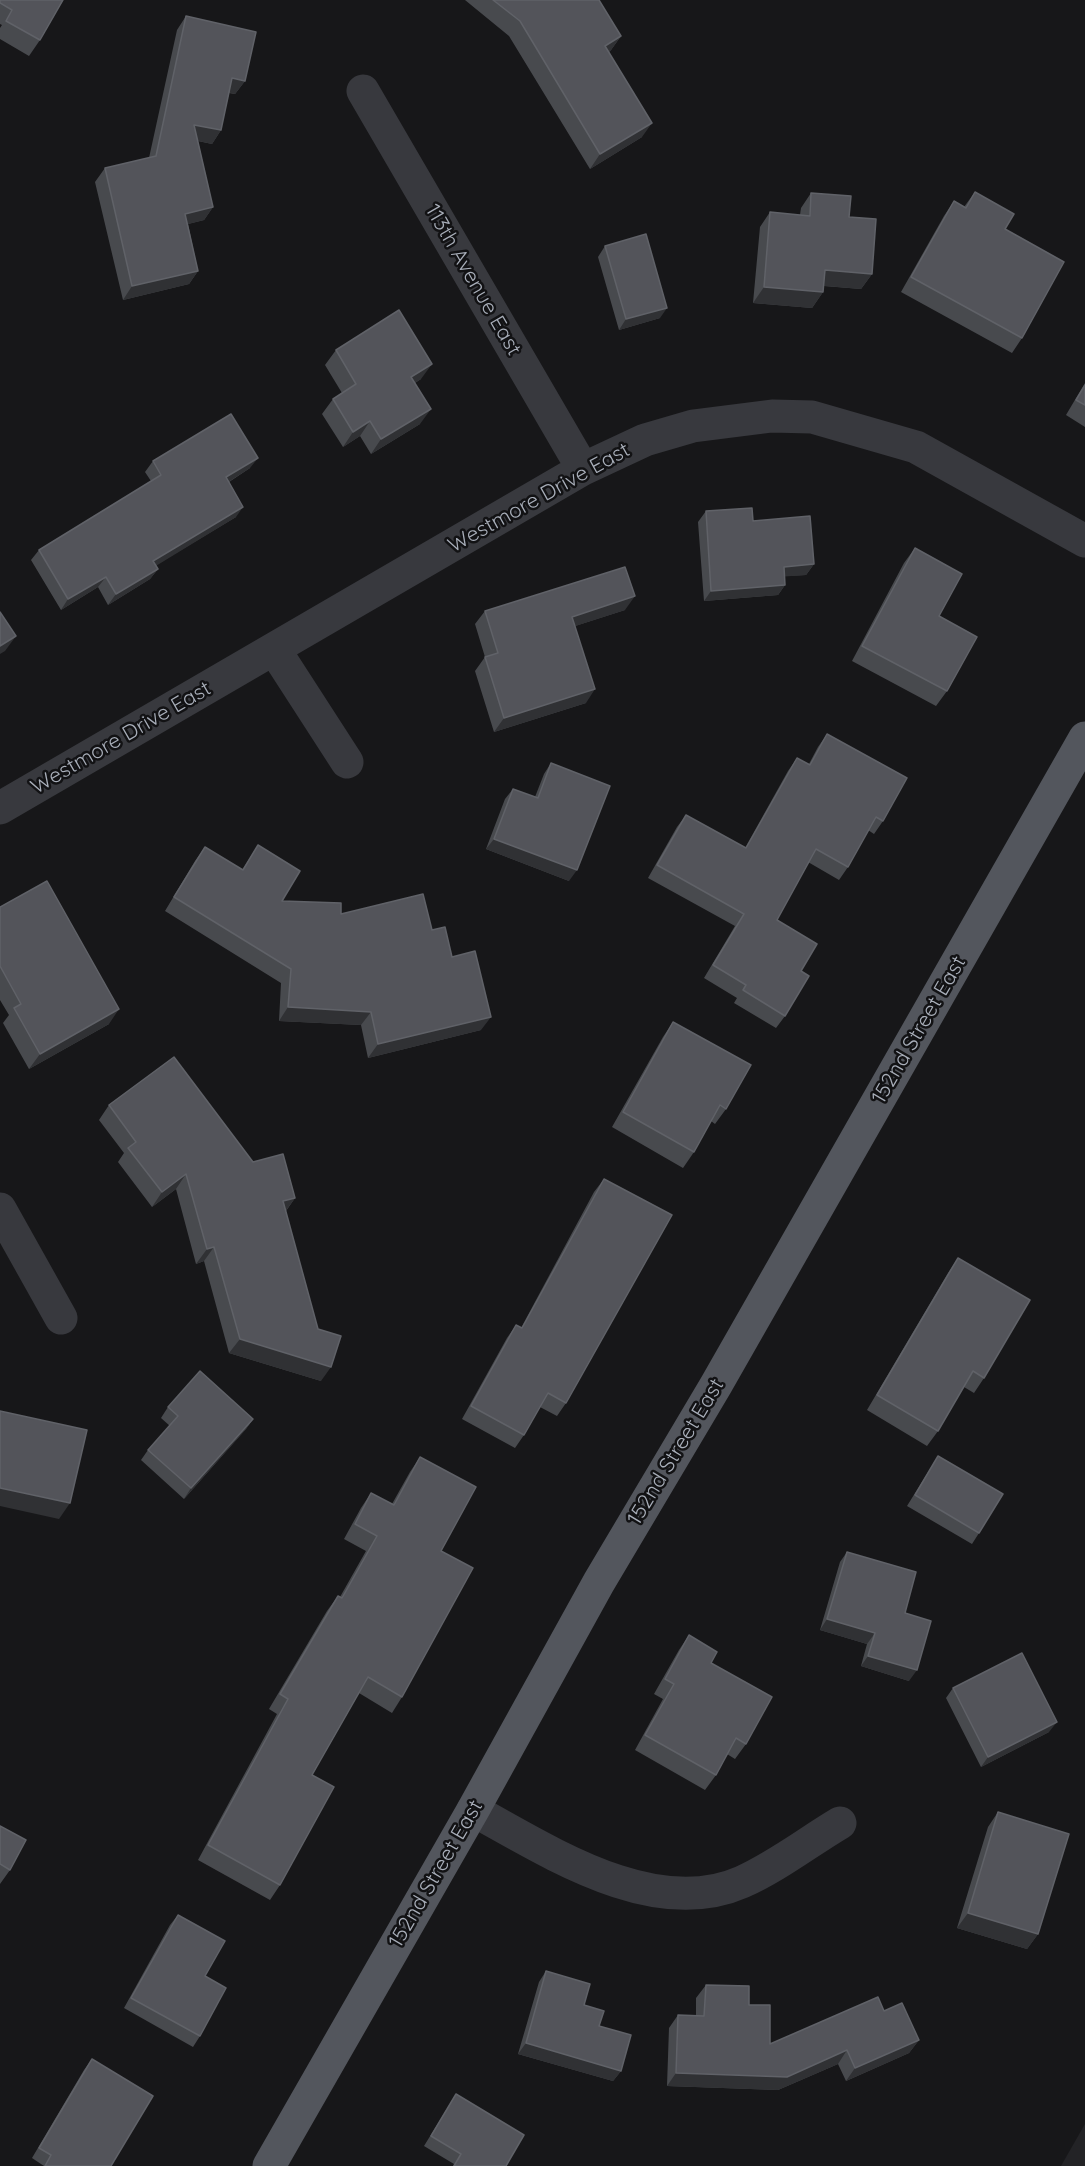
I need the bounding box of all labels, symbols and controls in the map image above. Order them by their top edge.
street label: 113th Avenue East [419,200,527,360]
street label: Westmore Drive East [444,438,634,558]
street label: Westmore Drive East [26,676,216,800]
street label: 152nd Street East [867,952,971,1108]
street label: 152nd Street East [622,1374,730,1530]
street label: 152nd Street East [384,1796,488,1952]

